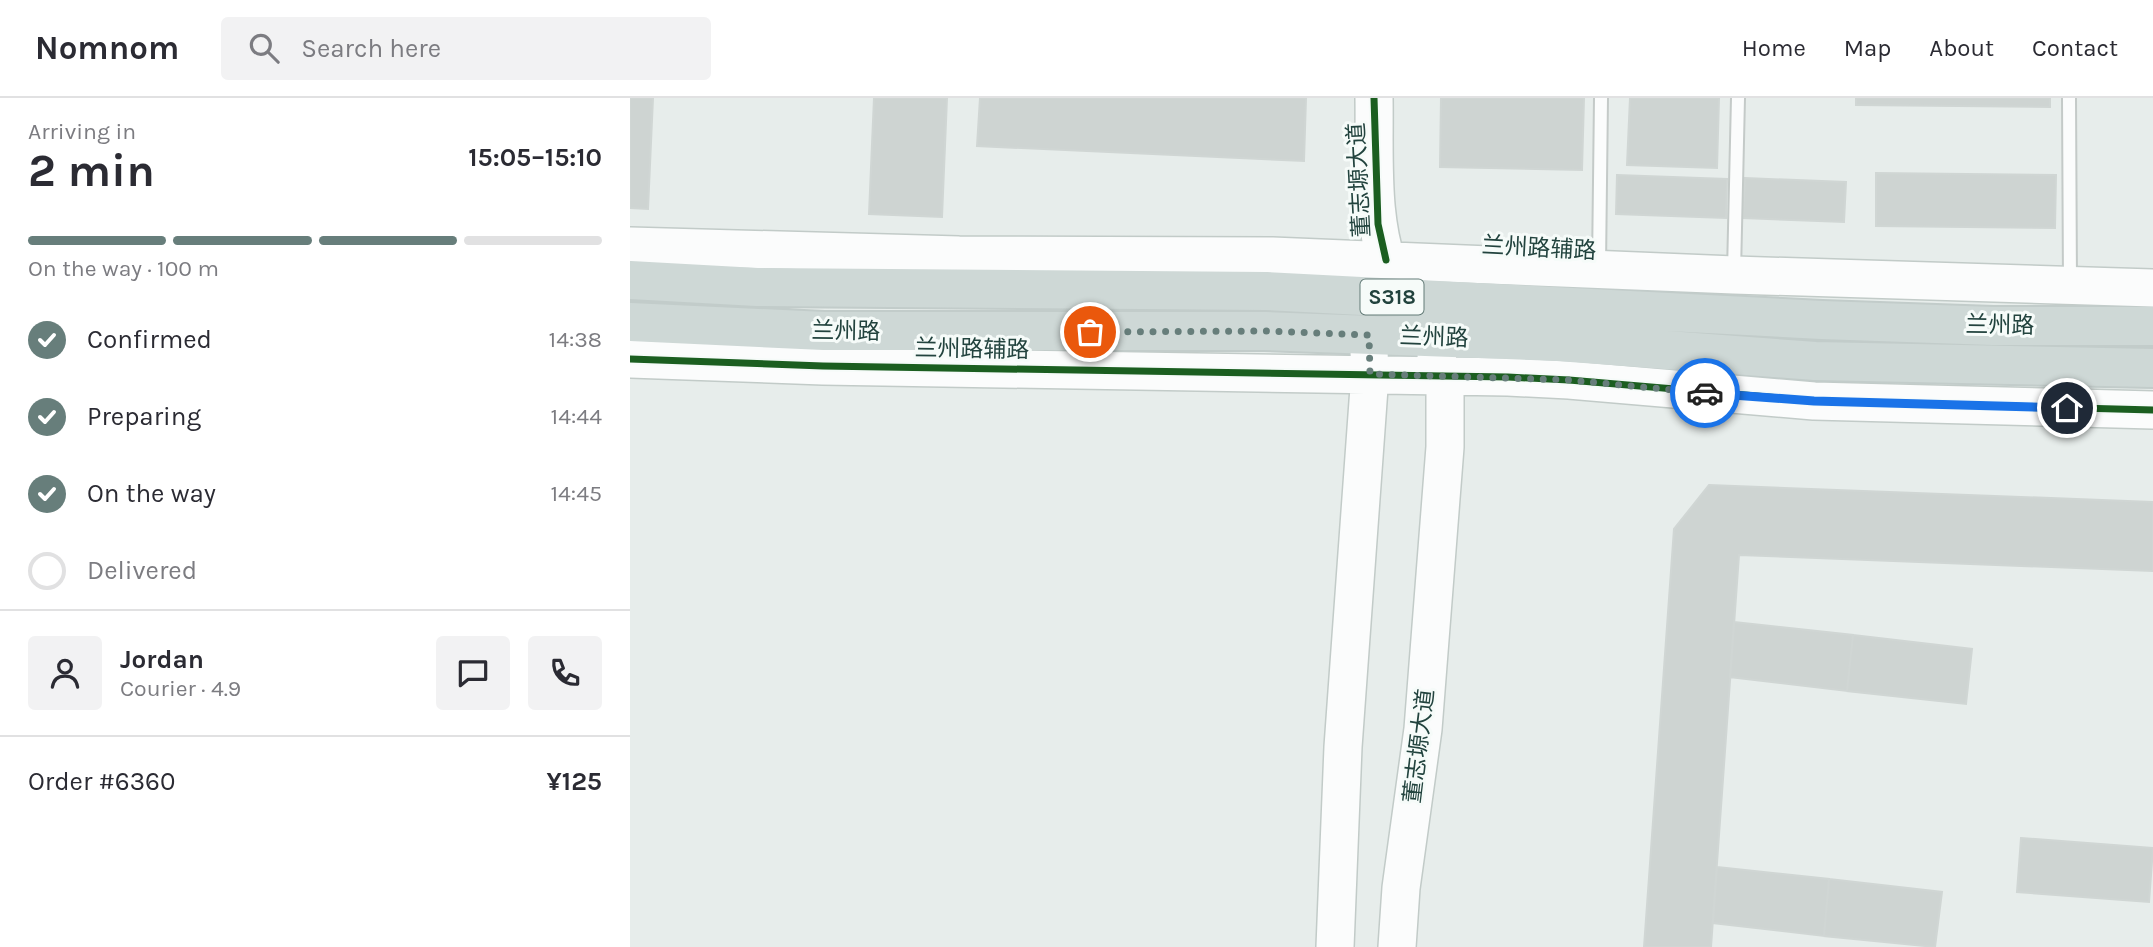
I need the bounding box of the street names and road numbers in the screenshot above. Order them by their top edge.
street label: 董志塬大道 [1343,122,1375,238]
street label: 兰州路辅路 [1481,232,1597,264]
road number: S318 [1360,280,1424,314]
street label: 兰州路 [1965,311,2035,339]
street label: 兰州路 [811,317,881,345]
street label: 兰州路 [1399,322,1469,352]
street label: 兰州路辅路 [914,334,1030,364]
street label: 董志塬大道 [1399,687,1439,805]

